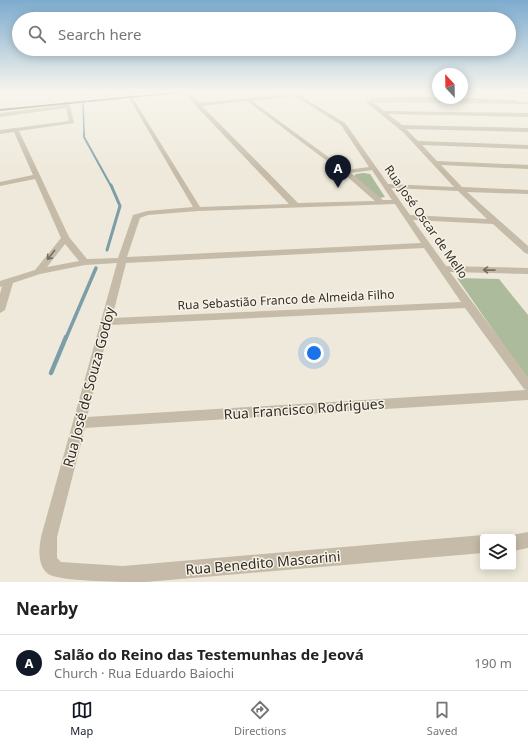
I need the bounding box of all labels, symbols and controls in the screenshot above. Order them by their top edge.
search box [12,12,516,56]
icon: search [26,23,48,45]
text: Search here [58,24,141,44]
north arrow [432,68,468,104]
pin: A [325,155,351,188]
street label: Rua José Oscar de Mello [381,162,472,282]
one-way arrow [47,250,56,261]
one-way arrow [483,266,496,274]
street label: Rua Sebastião Franco de Almeida Filho [177,285,395,314]
street label: Rua José de Souza Godoy [58,304,119,469]
your location [304,343,324,363]
street label: Rua Francisco Rodrigues [223,393,385,424]
map controls [480,534,516,570]
button: layers [480,534,516,570]
street label: Rua Benedito Mascarini [185,546,341,579]
text: Nearby [16,597,78,620]
text: Salão do Reino das Testemunhas de Jeová [54,644,364,664]
text: A [25,654,34,672]
text: 190 m [474,654,512,672]
text: Church · Rua Eduardo Baiochi [54,664,234,682]
tab: Map [70,699,93,738]
tab: Directions [234,699,286,738]
tab: Saved [427,699,458,738]

